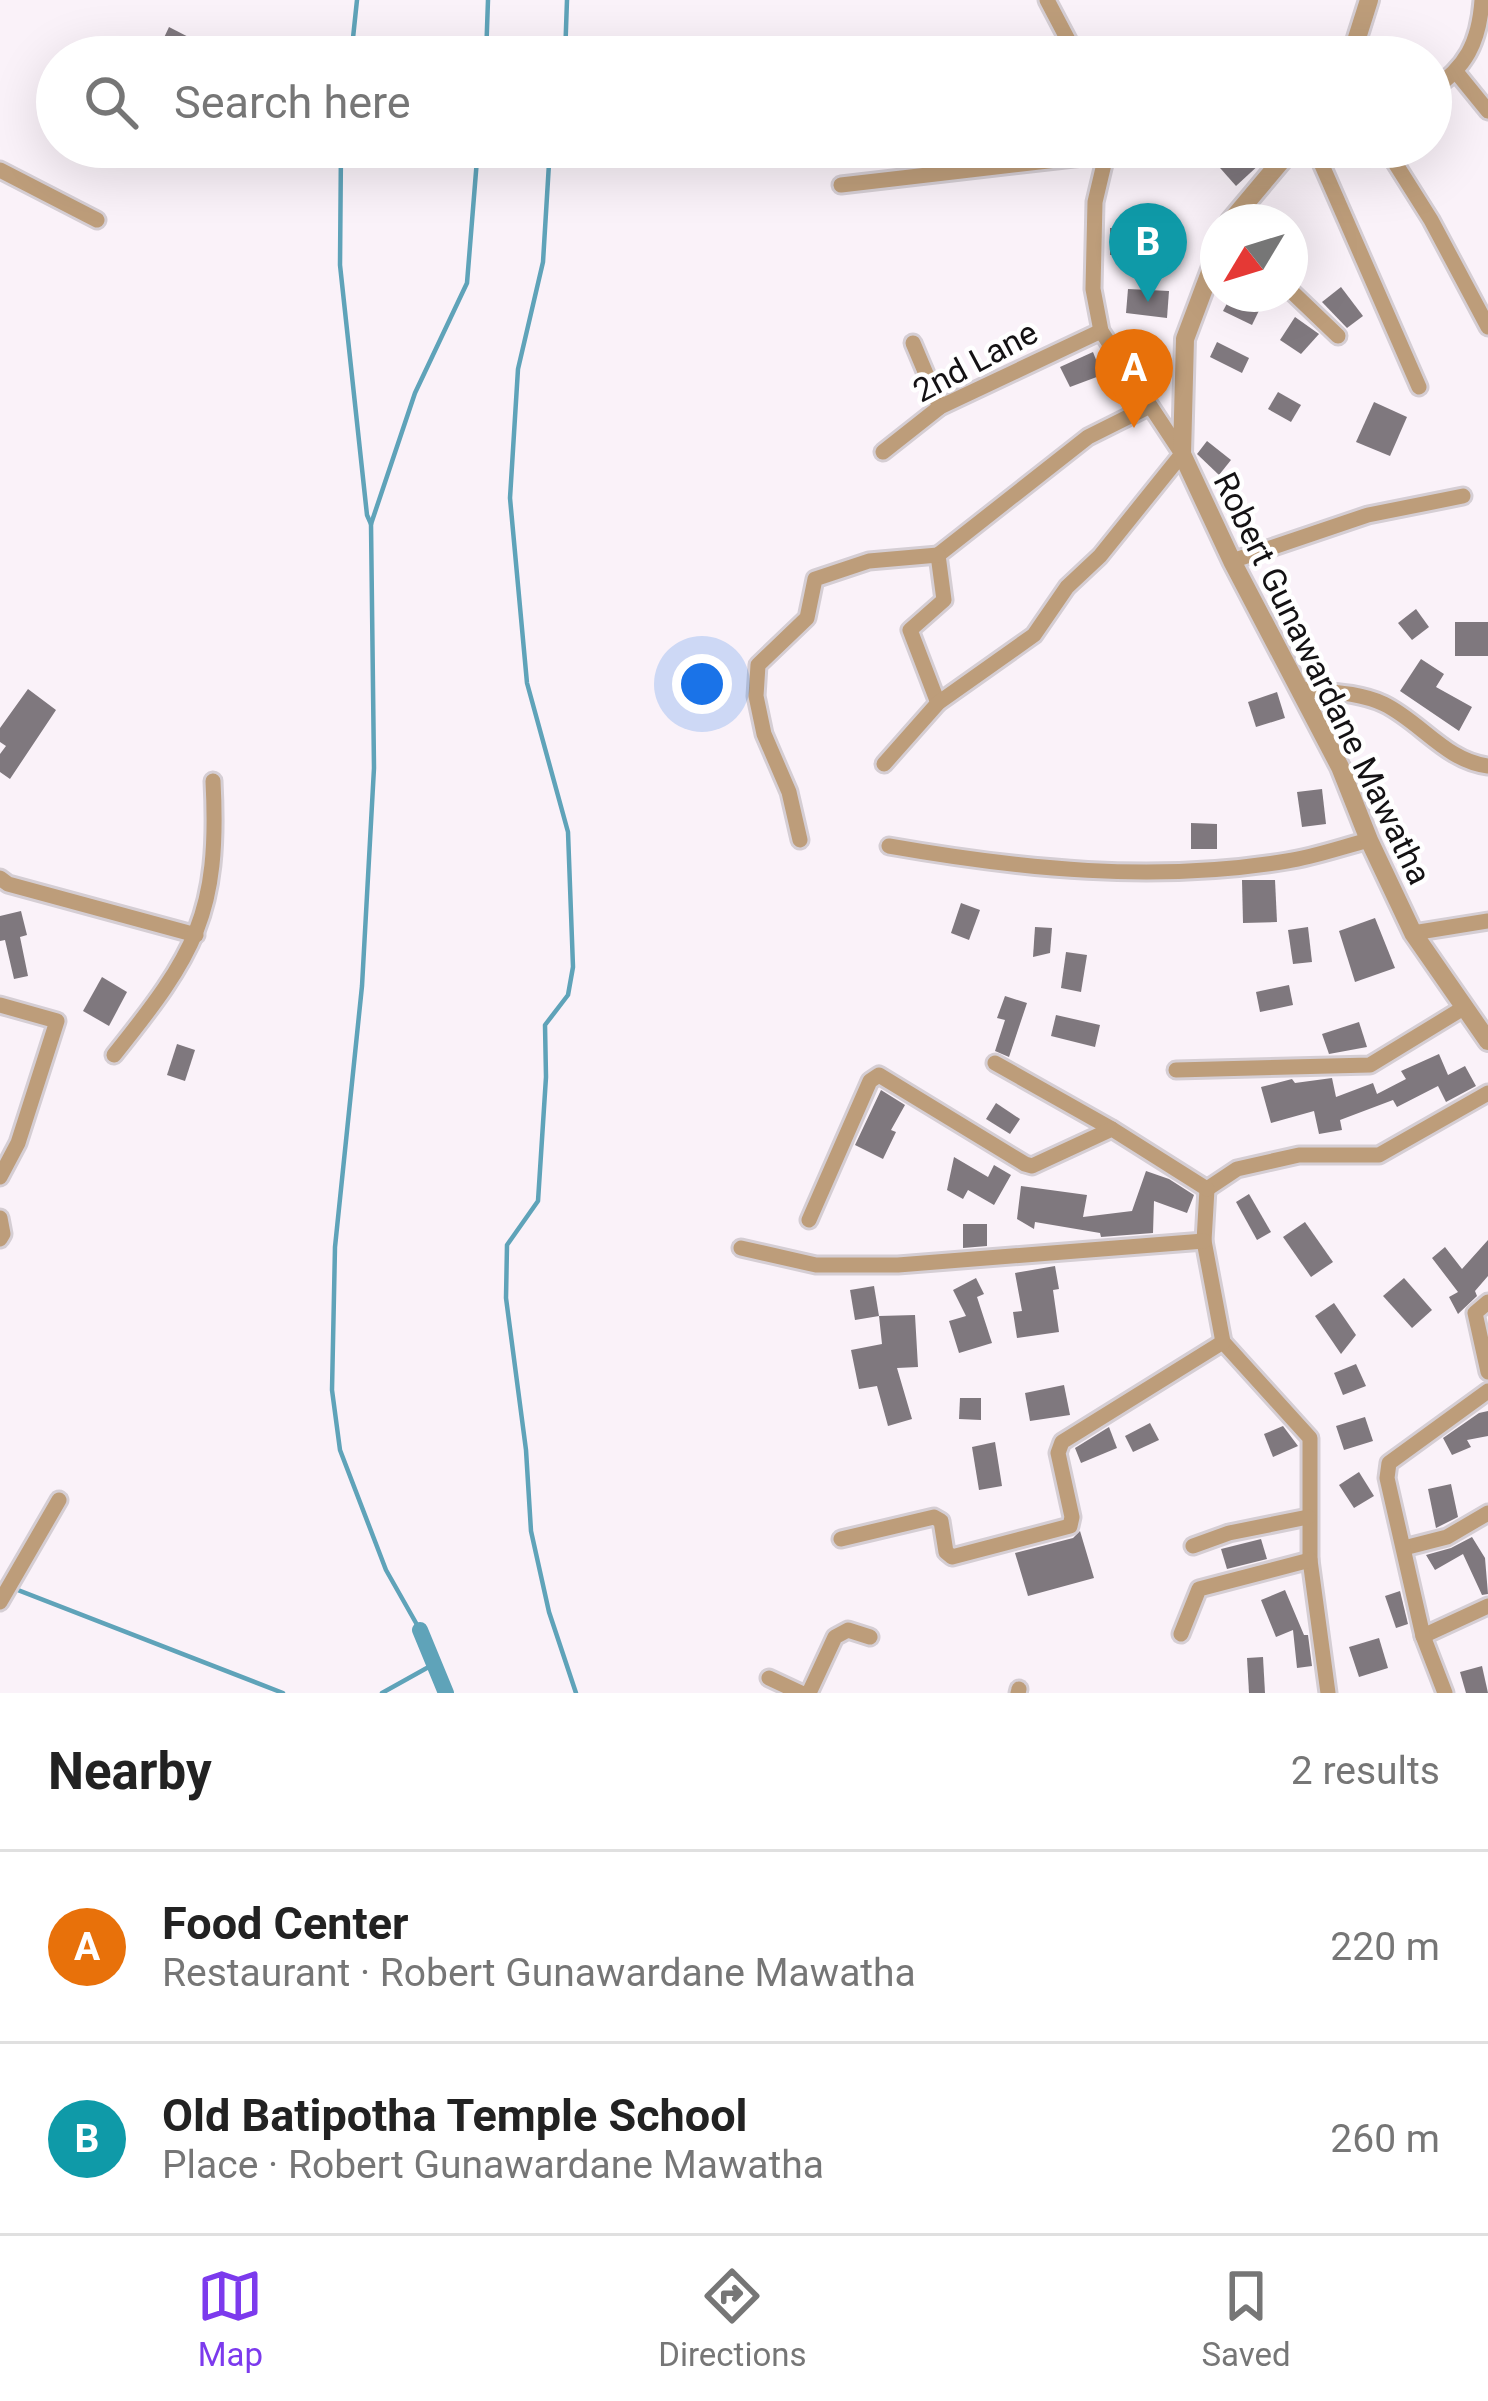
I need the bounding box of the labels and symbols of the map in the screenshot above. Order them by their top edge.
pin: B [1109,203,1187,302]
north arrow [1200,204,1308,312]
street label: 2nd Lane [906,313,1044,410]
pin: A [1095,329,1173,428]
street label: Robert Gunawardane Mawatha [1206,466,1439,891]
your location [672,654,732,714]

